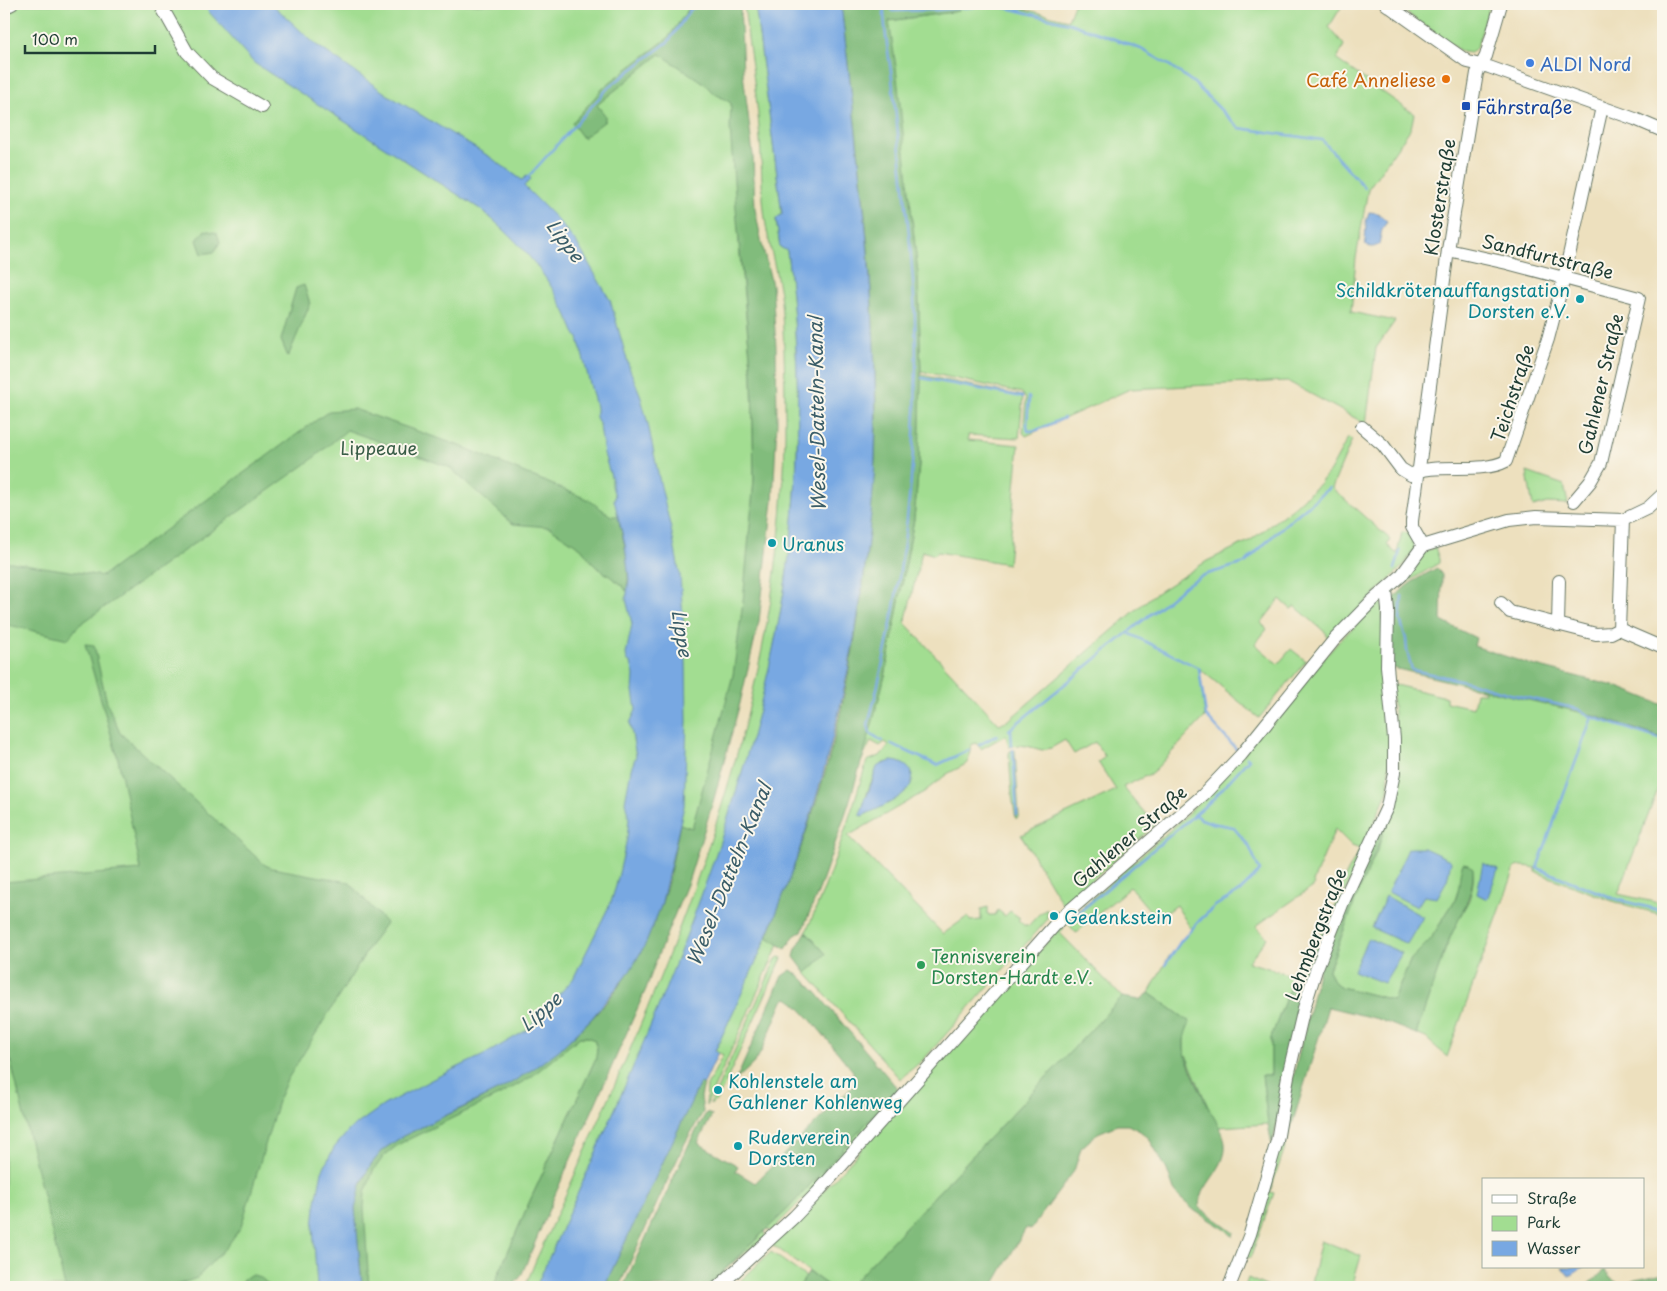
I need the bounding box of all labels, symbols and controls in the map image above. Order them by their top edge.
scale bar [25,22,155,54]
text: 100 m [32,27,78,50]
place label: ALDI Nord [1540,50,1632,77]
marker: ALDI Nord [1524,57,1536,69]
place label: Café Anneliese [1306,66,1436,93]
marker: Café Anneliese [1440,73,1452,85]
place label: Fährstraße [1476,93,1572,120]
marker: Fährstraße [1460,100,1472,112]
street label: Klosterstraße [1416,136,1462,258]
water label: Lippe [541,213,592,268]
street label: Sandfurtstraße [1479,227,1617,285]
place label: Schildkrötenauffangstation Dorsten e.V. [1336,276,1570,324]
marker: Schildkrötenauffangstation Dorsten e.V. [1574,293,1586,305]
street label: Gahlener Straße [1571,311,1629,457]
water label: Wesel-Datteln-Kanal [800,314,832,512]
street label: Teichstraße [1484,341,1540,445]
park label: Lippeaue [340,434,418,461]
place label: Uranus [782,530,844,557]
marker: Uranus [766,537,778,549]
water label: Lippe [665,607,701,660]
water label: Wesel-Datteln-Kanal [679,776,778,969]
street label: Gahlener Straße [1066,779,1192,893]
street label: Lehmbergstraße [1277,864,1353,1004]
place label: Gedenkstein [1064,903,1172,930]
marker: Gedenkstein [1048,910,1060,922]
place label: Tennisverein Dorsten-Hardt e.V. [931,942,1093,990]
marker: Tennisverein Dorsten-Hardt e.V. [915,959,927,971]
water label: Lippe [513,984,568,1037]
place label: Kohlenstele am Gahlener Kohlenweg [728,1067,903,1115]
marker: Kohlenstele am Gahlener Kohlenweg [712,1084,724,1096]
place label: Ruderverein Dorsten [748,1123,851,1171]
marker: Ruderverein Dorsten [732,1140,744,1152]
legend [1482,1178,1644,1268]
text: Straße [1527,1186,1577,1209]
text: Park [1527,1210,1561,1233]
text: Wasser [1527,1236,1580,1259]

